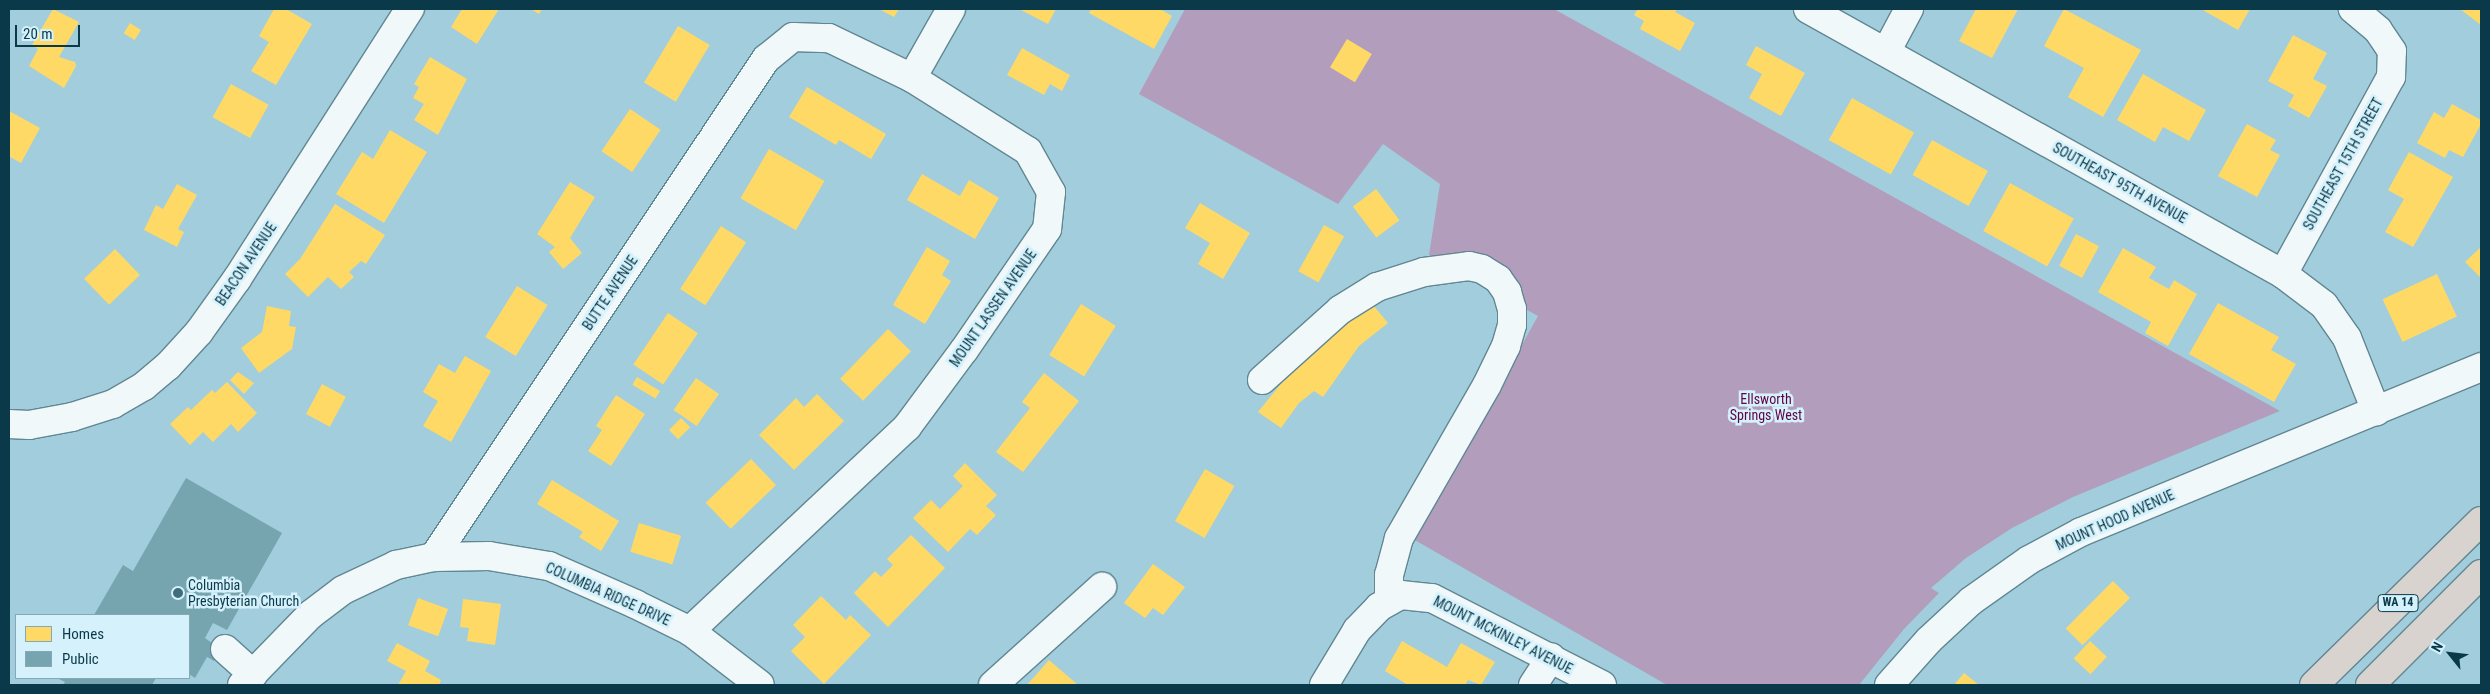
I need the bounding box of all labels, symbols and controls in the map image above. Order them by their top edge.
scale bar [18,15,82,47]
text: 20 m [23,25,53,43]
street label: SOUTHEAST 15TH STREET [2300,95,2386,233]
street label: SOUTHEAST 95TH AVENUE [2050,139,2190,227]
street label: BEACON AVENUE [212,219,280,309]
street label: MOUNT LASSEN AVENUE [946,246,1040,370]
street label: BUTTE AVENUE [579,253,641,333]
park label: Ellsworth Springs West [1730,391,1802,424]
street label: MOUNT HOOD AVENUE [2053,486,2177,554]
street label: COLUMBIA RIDGE DRIVE [543,559,673,629]
place label: Columbia Presbyterian Church [188,577,299,610]
marker: Columbia Presbyterian Church [172,587,184,599]
street label: MOUNT MCKINLEY AVENUE [1431,593,1575,677]
road number: WA 14 [2377,594,2419,612]
legend [15,614,190,679]
text: Homes [62,625,104,643]
north arrow [2425,629,2475,679]
text: N [2428,639,2446,654]
text: Public [62,650,99,668]

